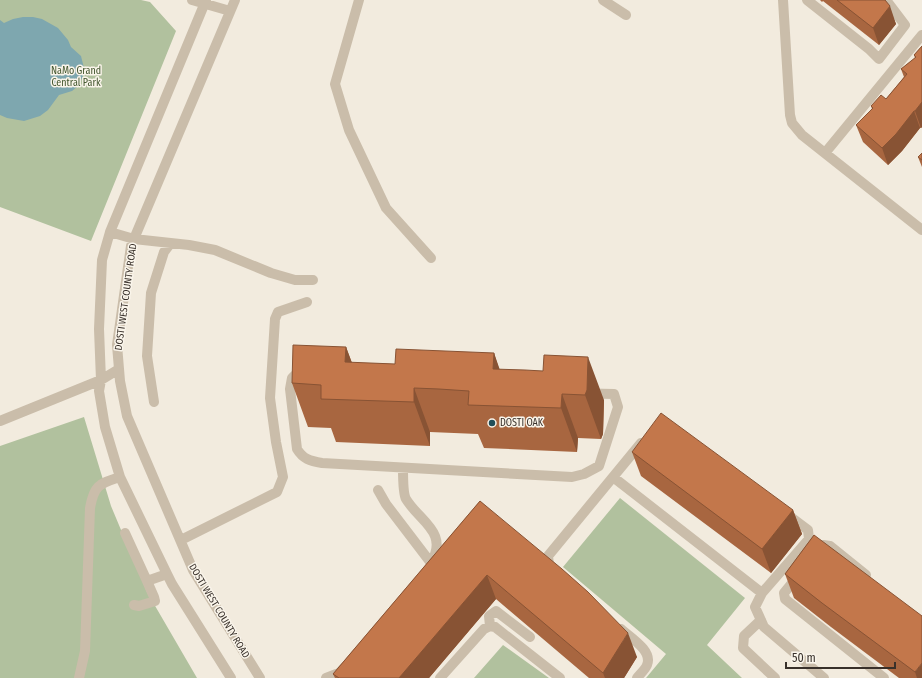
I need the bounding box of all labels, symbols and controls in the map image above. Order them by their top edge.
park label: NaMo Grand Central Park [51,65,101,89]
street label: DOSTI WEST COUNTY ROAD [113,243,139,351]
place label: DOSTI OAK [500,417,544,429]
marker: DOSTI OAK [487,418,497,428]
street label: DOSTI WEST COUNTY ROAD [186,562,252,660]
scale bar [786,644,895,670]
text: 50 m [792,651,816,665]

